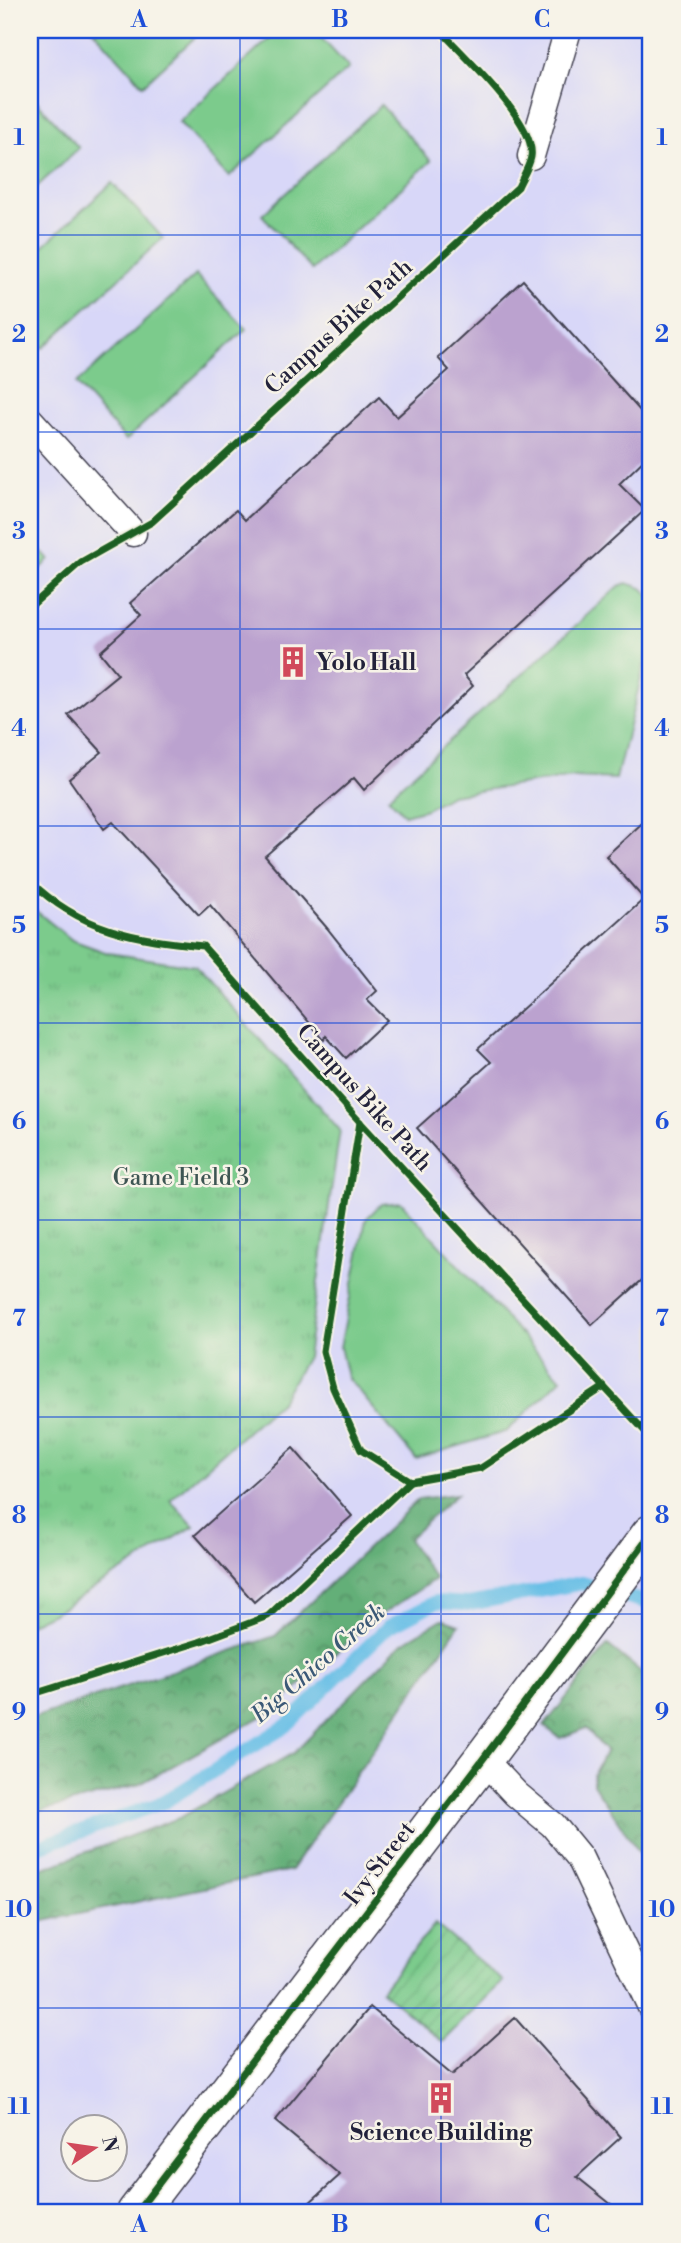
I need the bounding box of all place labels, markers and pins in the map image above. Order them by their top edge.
building icon: Yolo Hall [276,645,310,679]
place label: Yolo Hall [316,649,417,677]
building icon: Science Building [424,2081,458,2115]
place label: Science Building [350,2119,533,2147]

